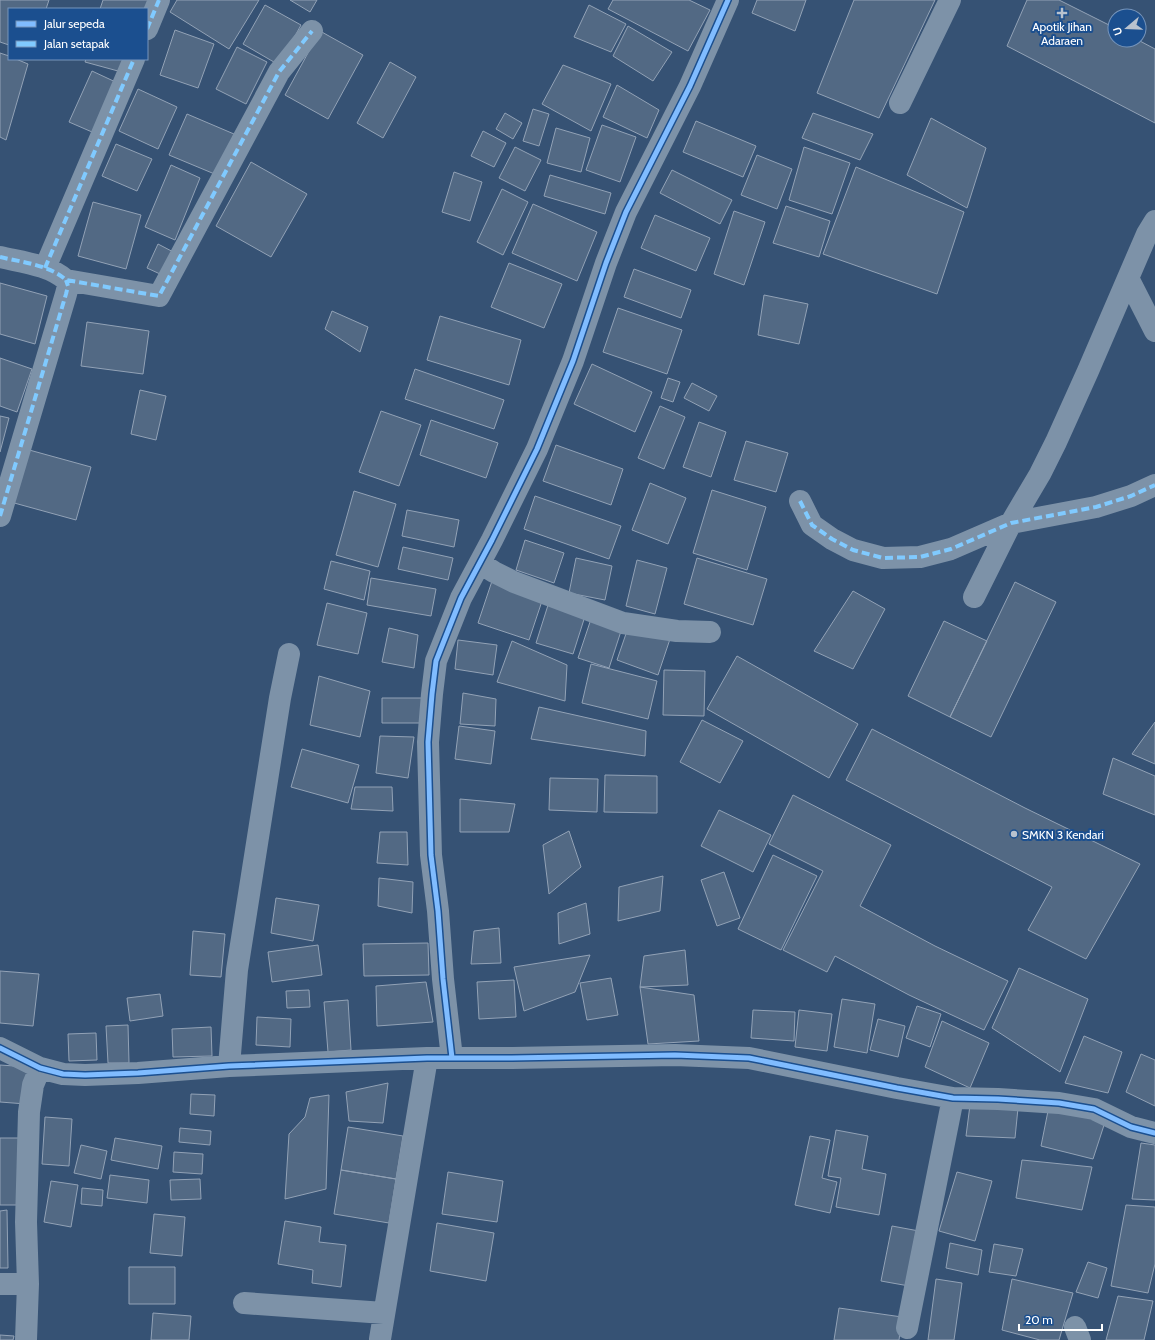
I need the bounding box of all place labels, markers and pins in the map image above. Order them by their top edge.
marker: Apotik Jihan Adaraen [1057,8,1067,18]
place label: Apotik Jihan Adaraen [1032,19,1092,48]
place label: SMKN 3 Kendari [1022,827,1104,842]
marker: SMKN 3 Kendari [1009,829,1019,839]

